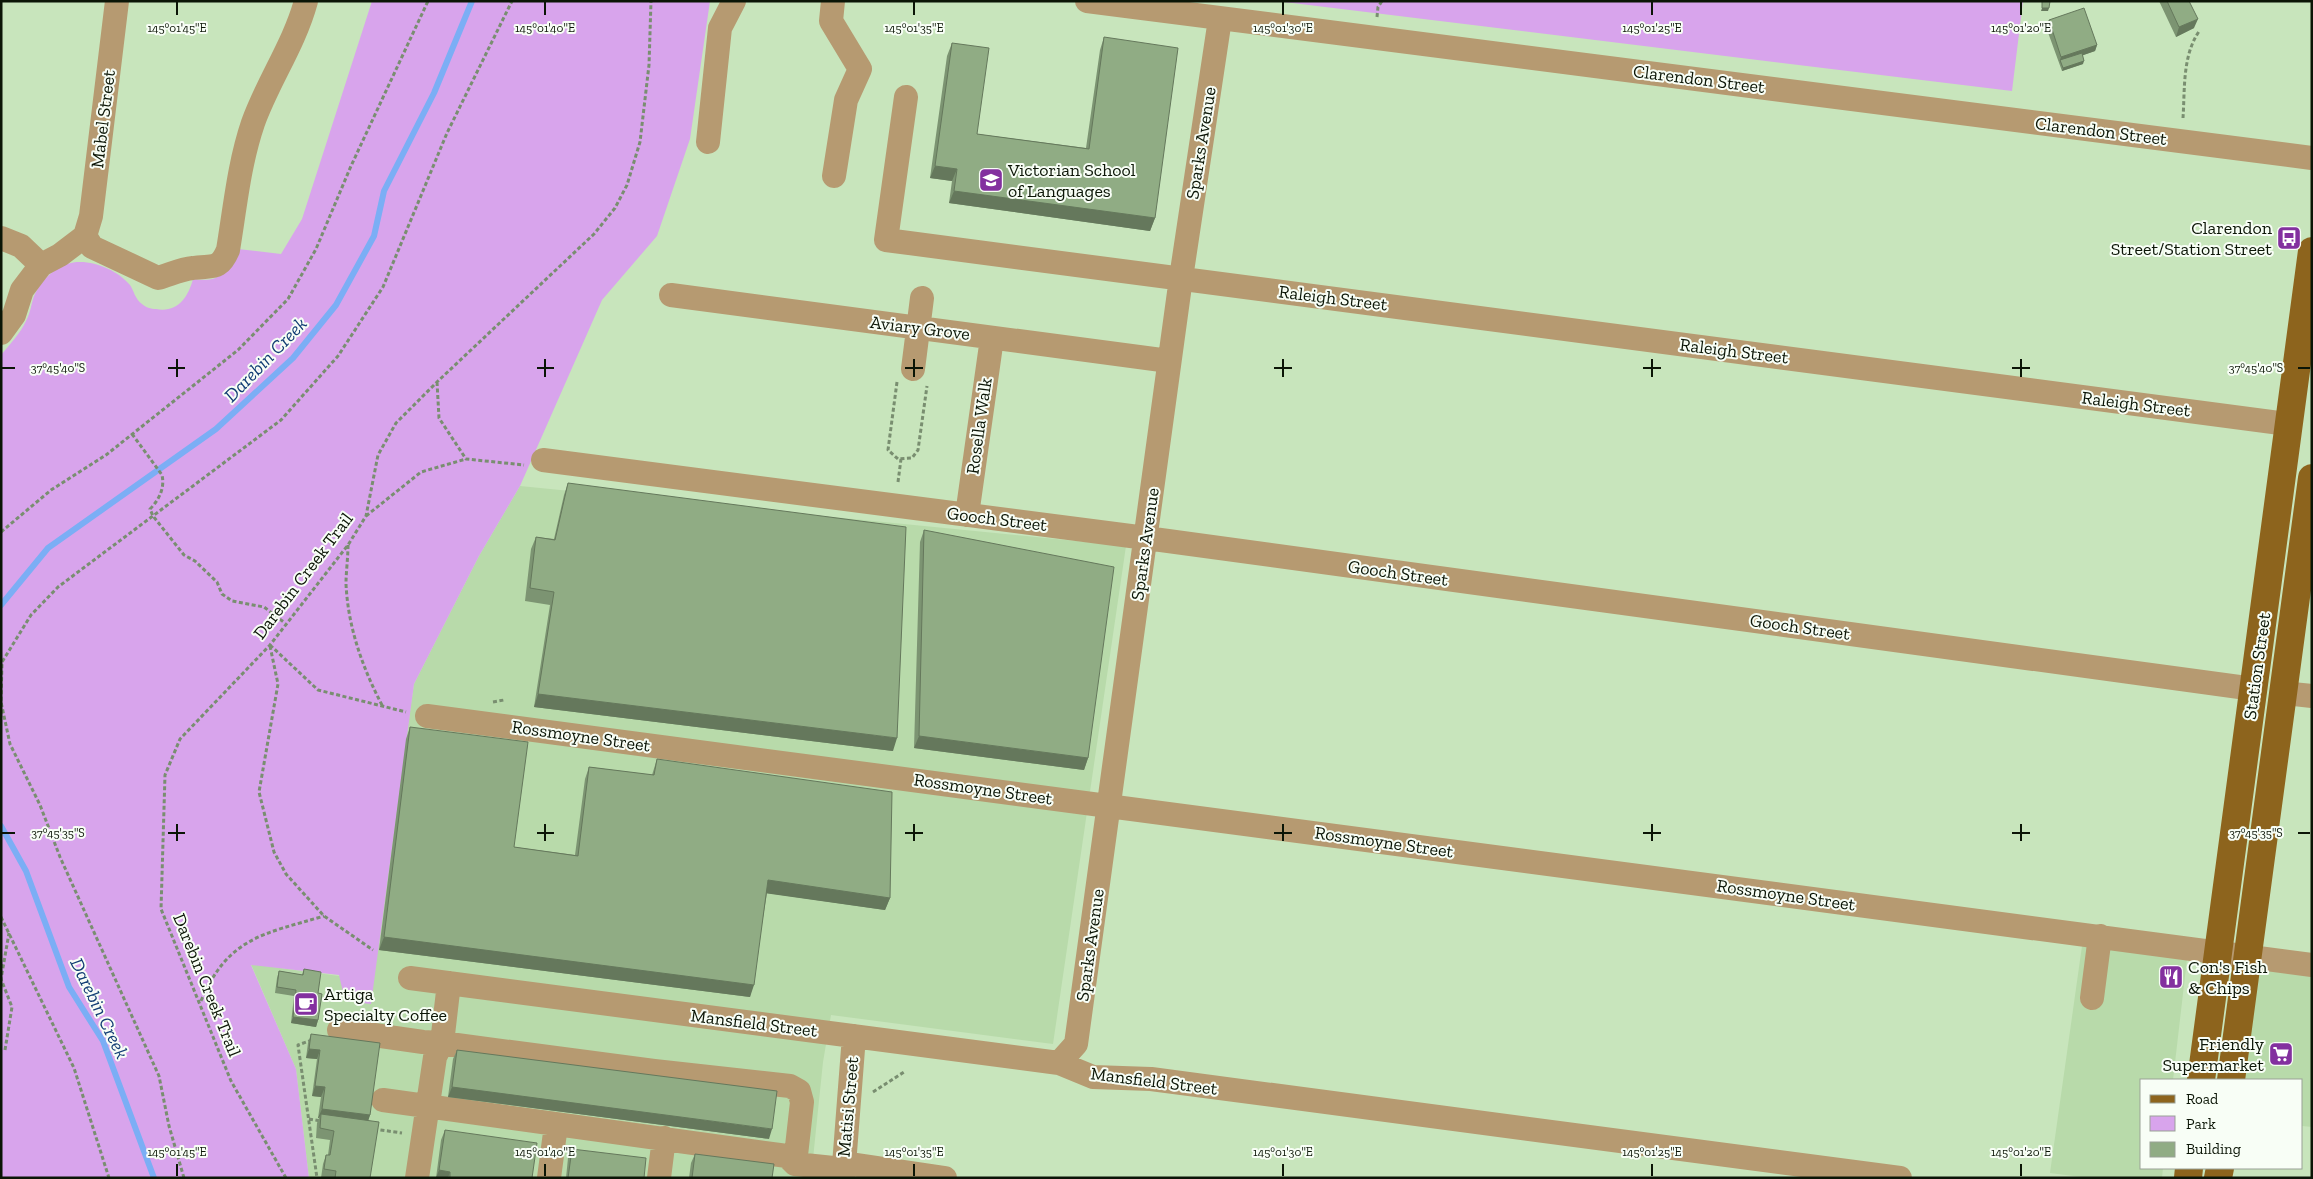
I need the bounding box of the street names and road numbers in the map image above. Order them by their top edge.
street label: Clarendon Street [1632,60,1766,98]
street label: Mabel Street [86,68,120,169]
street label: Sparks Avenue [1181,85,1221,201]
street label: Clarendon Street [2034,112,2168,150]
street label: Raleigh Street [1277,280,1389,316]
street label: Aviary Grove [869,311,971,345]
street label: Raleigh Street [1678,333,1790,369]
street label: Rosella Walk [961,376,997,476]
street label: Raleigh Street [2080,386,2192,422]
street label: Sparks Avenue [1126,486,1164,602]
street label: Gooch Street [946,502,1049,536]
street label: Darebin Creek Trail [248,508,358,644]
street label: Gooch Street [1347,555,1450,591]
street label: Gooch Street [1749,609,1852,645]
street label: Station Street [2239,611,2275,721]
street label: Rossmoyne Street [510,715,652,757]
street label: Rossmoyne Street [912,768,1054,810]
street label: Rossmoyne Street [1313,821,1455,863]
street label: Rossmoyne Street [1715,874,1857,916]
street label: Sparks Avenue [1071,887,1109,1003]
street label: Darebin Creek Trail [168,910,246,1060]
street label: Mansfield Street [689,1004,819,1042]
street label: Matisi Street [833,1056,863,1158]
street label: Mansfield Street [1089,1062,1219,1100]

